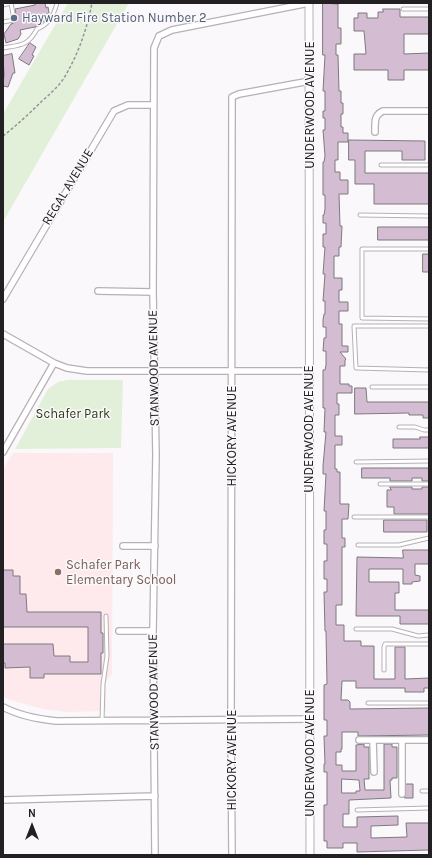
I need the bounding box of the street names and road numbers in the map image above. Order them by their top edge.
street label: UNDERWOOD AVENUE [302,41,318,169]
street label: REGAL AVENUE [39,146,97,228]
street label: STANWOOD AVENUE [145,310,163,426]
street label: UNDERWOOD AVENUE [301,365,317,493]
street label: HICKORY AVENUE [224,385,240,487]
street label: STANWOOD AVENUE [145,634,163,750]
street label: UNDERWOOD AVENUE [302,689,318,817]
street label: HICKORY AVENUE [224,709,240,811]

